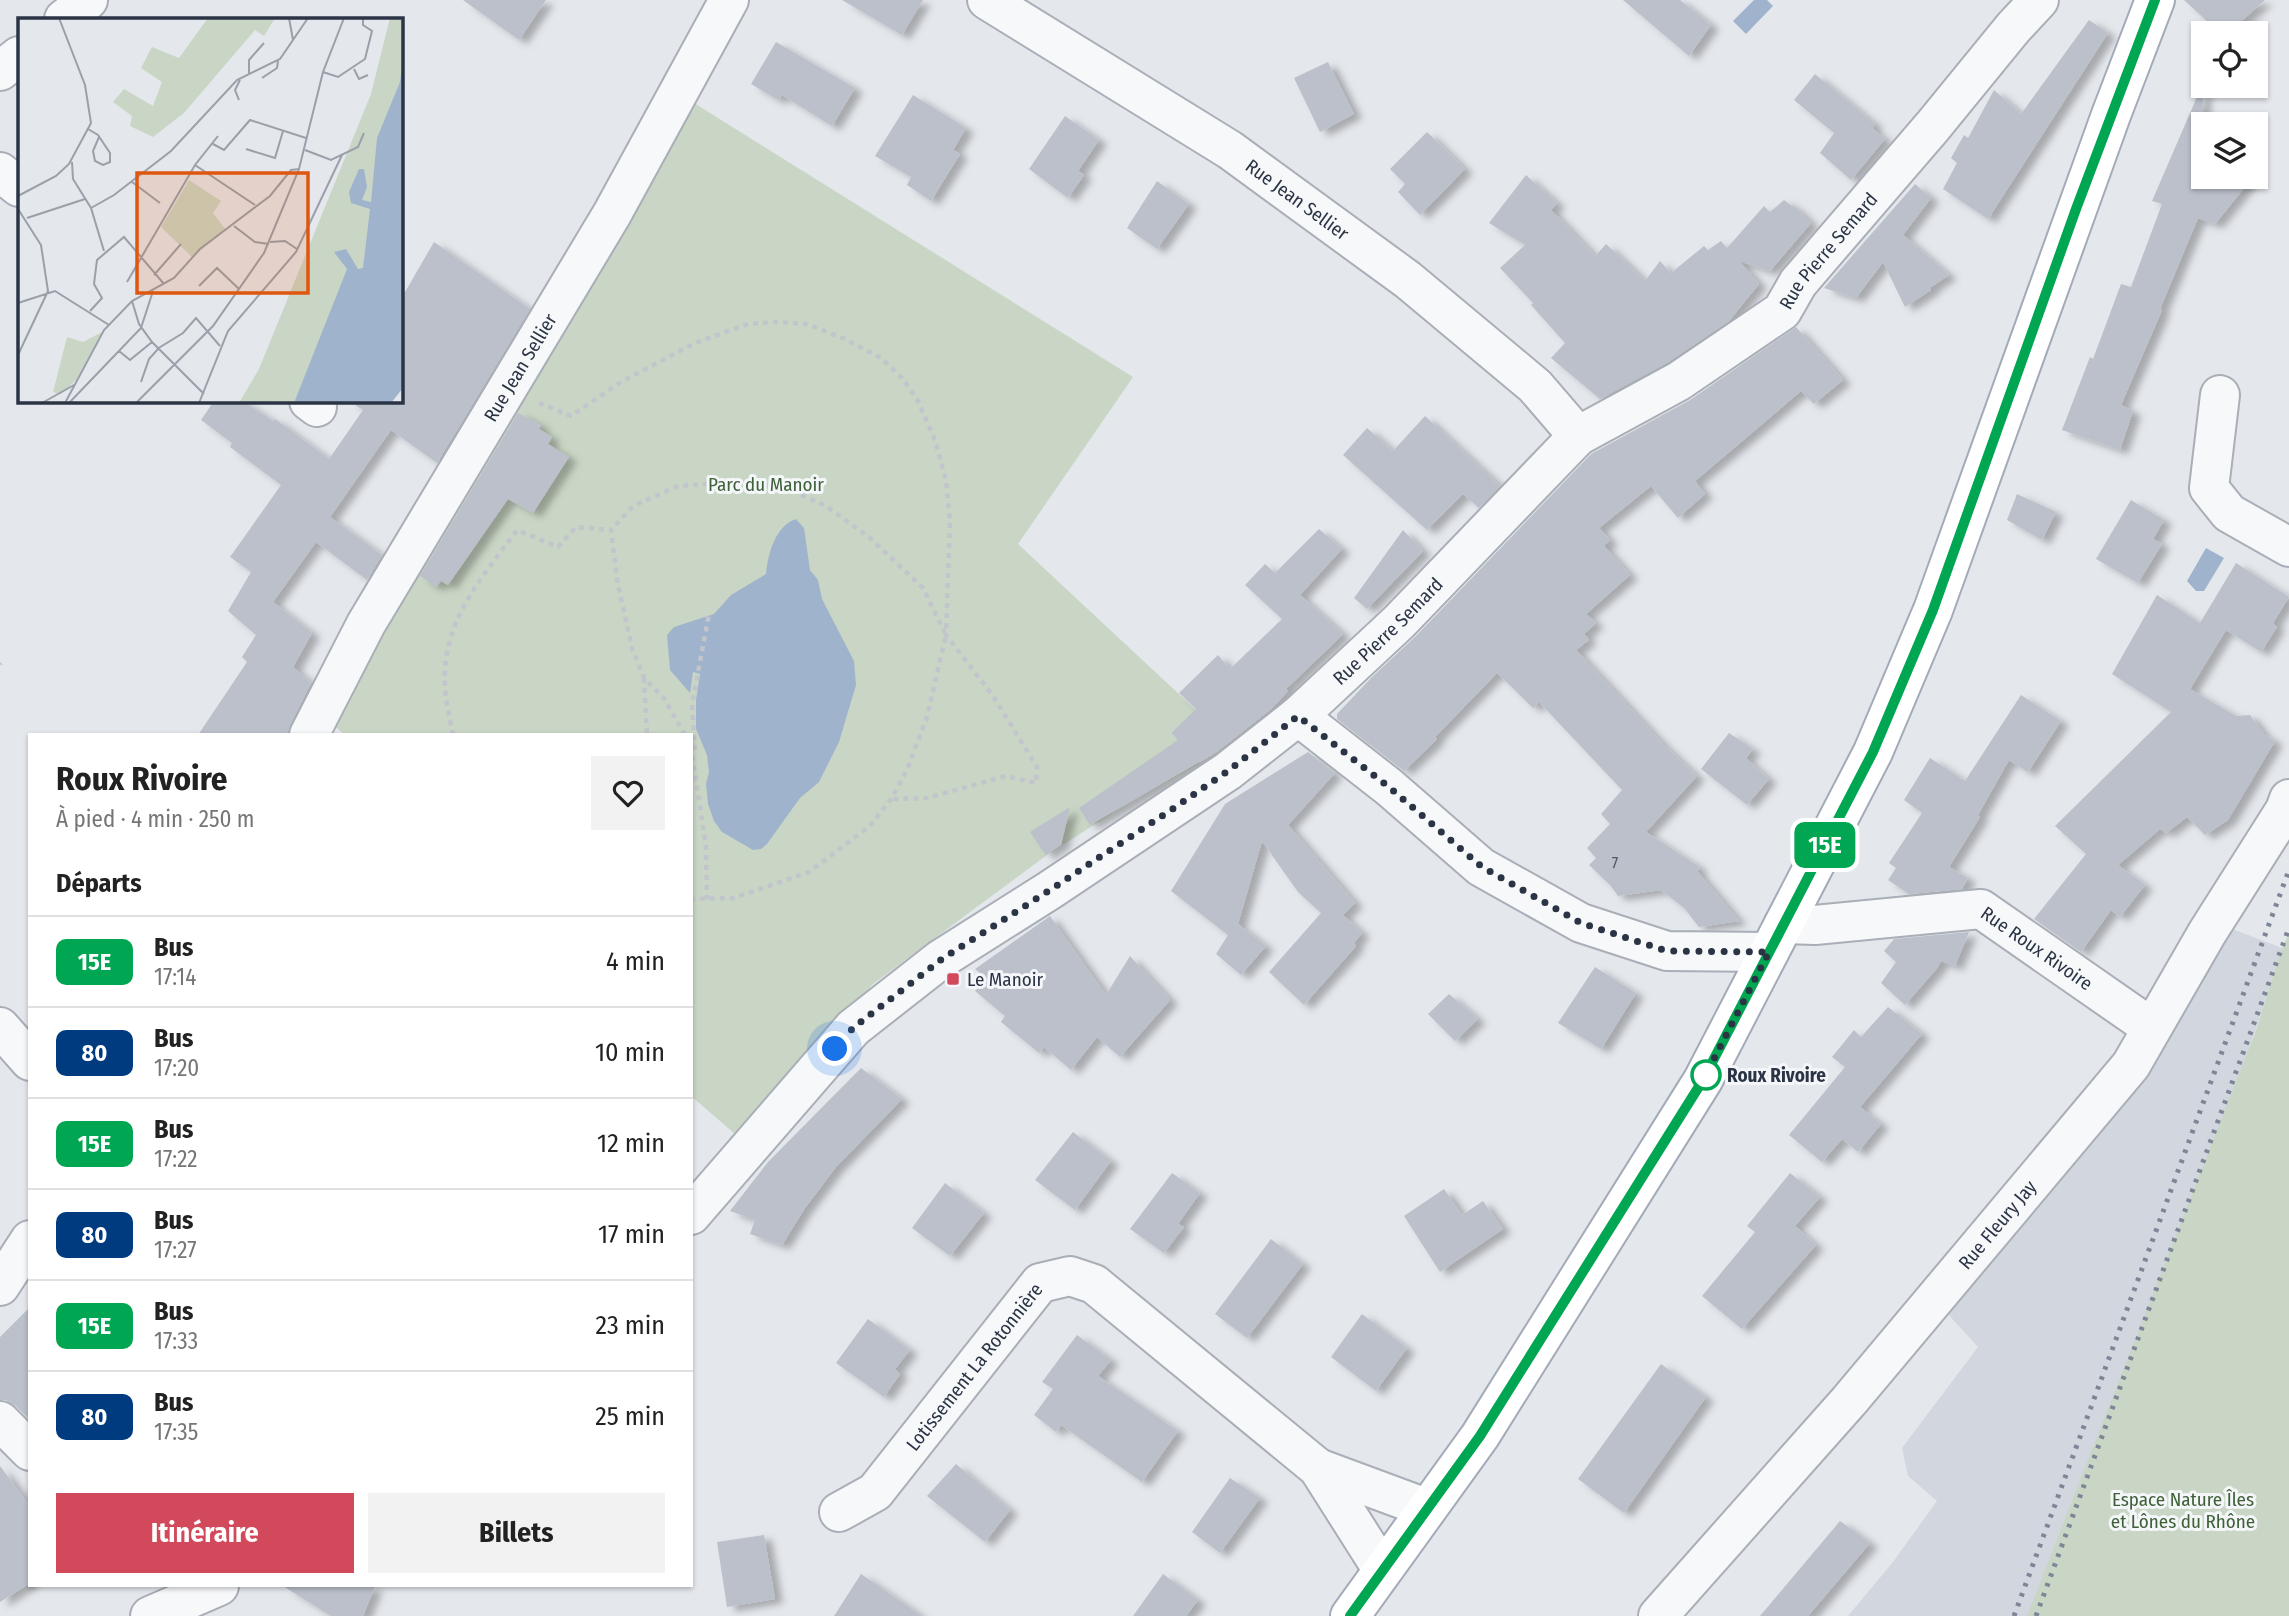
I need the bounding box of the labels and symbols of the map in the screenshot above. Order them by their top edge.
inset map [18,18,402,402]
street label: Rue Jean Sellier [1241,154,1354,245]
street label: Rue Pierre Semard [1774,188,1882,313]
street label: Rue Jean Sellier [479,309,561,426]
park label: Parc du Manoir [708,473,824,496]
street label: Rue Pierre Semard [1328,573,1447,689]
line badge: 15E [1785,822,1865,868]
house number: 7 [1612,853,1619,872]
street label: Rue Roux Rivoire [1977,901,2097,995]
place label: Le Manoir [967,968,1043,991]
marker: Le Manoir [945,971,961,987]
your location [817,1031,852,1066]
marker: Roux Rivoire [1691,1060,1721,1090]
place label: Roux Rivoire [1727,1064,1826,1087]
street label: Rue Fleury Jay [1953,1175,2041,1274]
street label: Lotissement La Rotonnière [901,1278,1047,1455]
park label: Espace Nature Îles et Lônes du Rhône [2111,1488,2255,1533]

